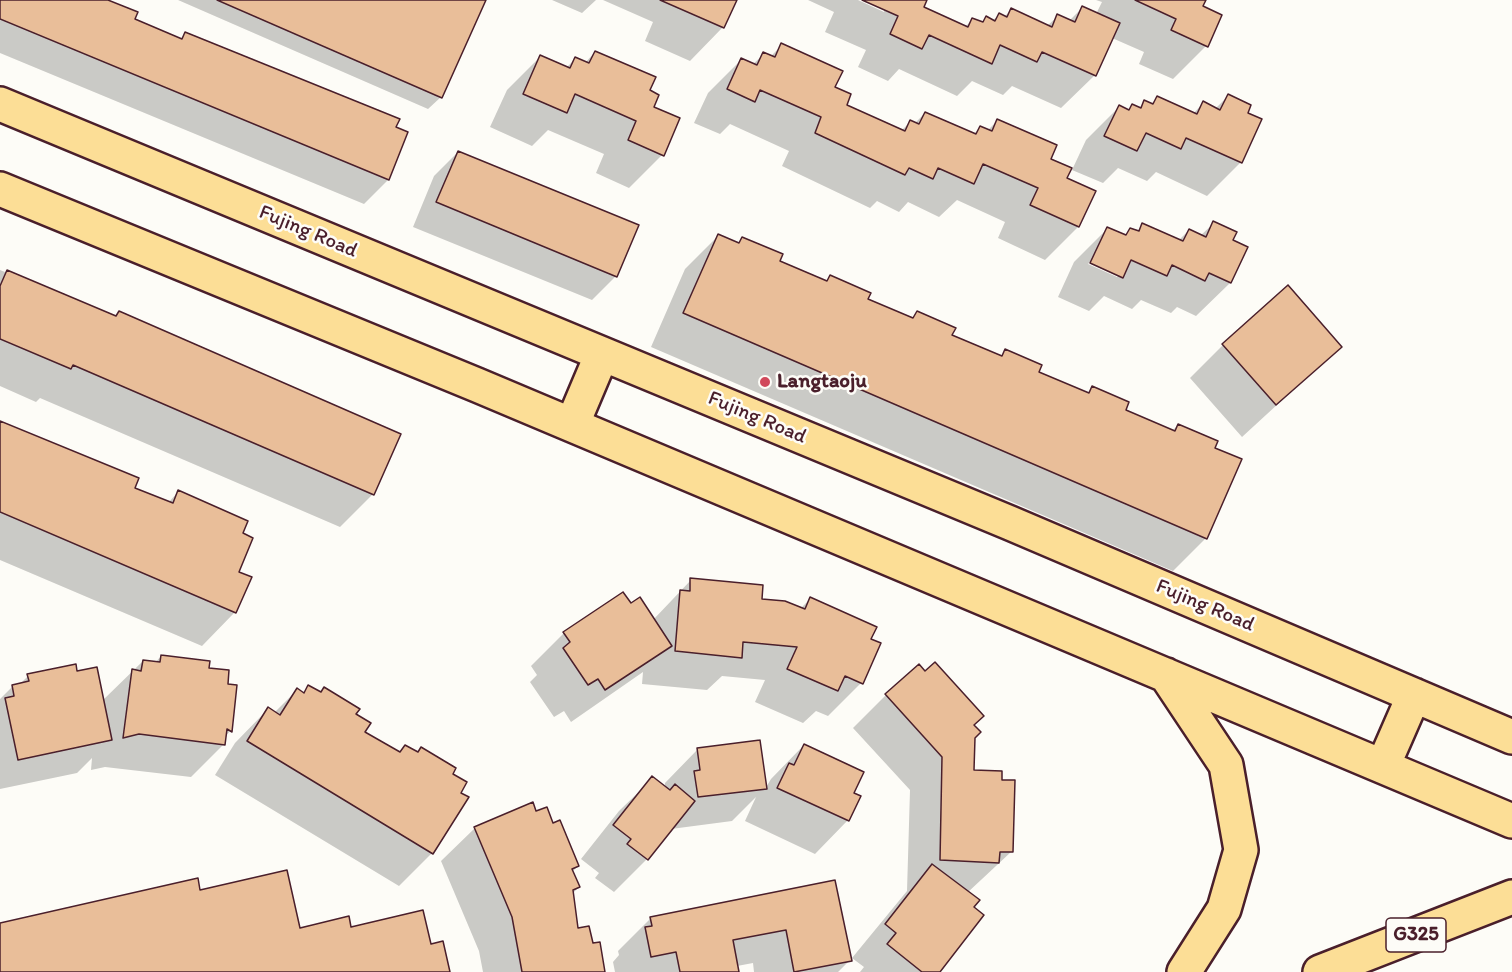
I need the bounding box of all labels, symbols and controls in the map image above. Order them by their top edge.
street label: Fujing Road [255,200,361,264]
place label: Langtaoju [777,369,867,395]
marker: Langtaoju [758,375,772,389]
street label: Fujing Road [704,386,810,450]
street label: Fujing Road [1152,574,1258,638]
road number: G325 [1386,918,1446,952]

